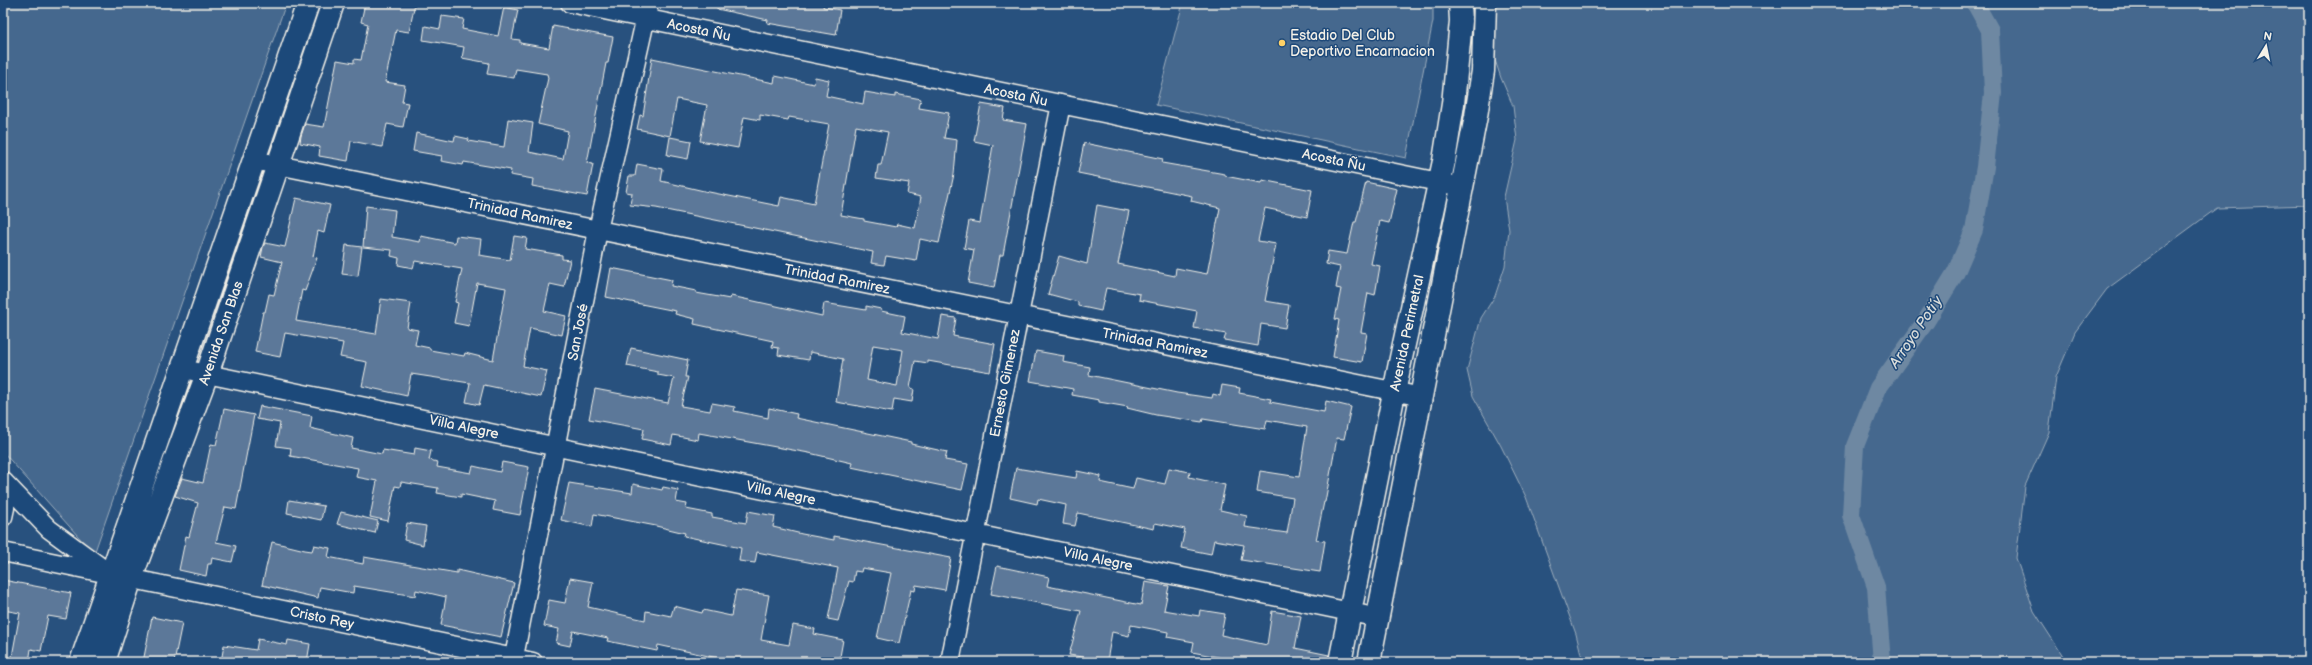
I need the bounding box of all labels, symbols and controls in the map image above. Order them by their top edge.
street label: Acosta Ñu [666,14,733,45]
north arrow [2246,26,2286,66]
place label: Estadio Del Club Deportivo Encarnacion [1290,27,1435,60]
text: N [2262,30,2273,44]
marker: Estadio Del Club Deportivo Encarnacion [1277,38,1287,48]
street label: Acosta Ñu [983,79,1050,110]
street label: Acosta Ñu [1301,144,1368,175]
street label: Trinidad Ramirez [466,195,575,234]
street label: Trinidad Ramirez [783,260,892,298]
street label: Avenida Perimetral [1386,273,1428,393]
street label: Avenida San Blas [195,279,247,387]
water label: Arroyo Poti´y [1884,291,1948,373]
street label: San José [564,302,592,362]
street label: Trinidad Ramirez [1101,324,1210,362]
street label: Ernesto Gimenez [986,327,1024,438]
street label: Villa Alegre [428,411,500,443]
street label: Villa Alegre [745,477,817,509]
street label: Villa Alegre [1062,543,1134,575]
street label: Cristo Rey [288,603,356,633]

